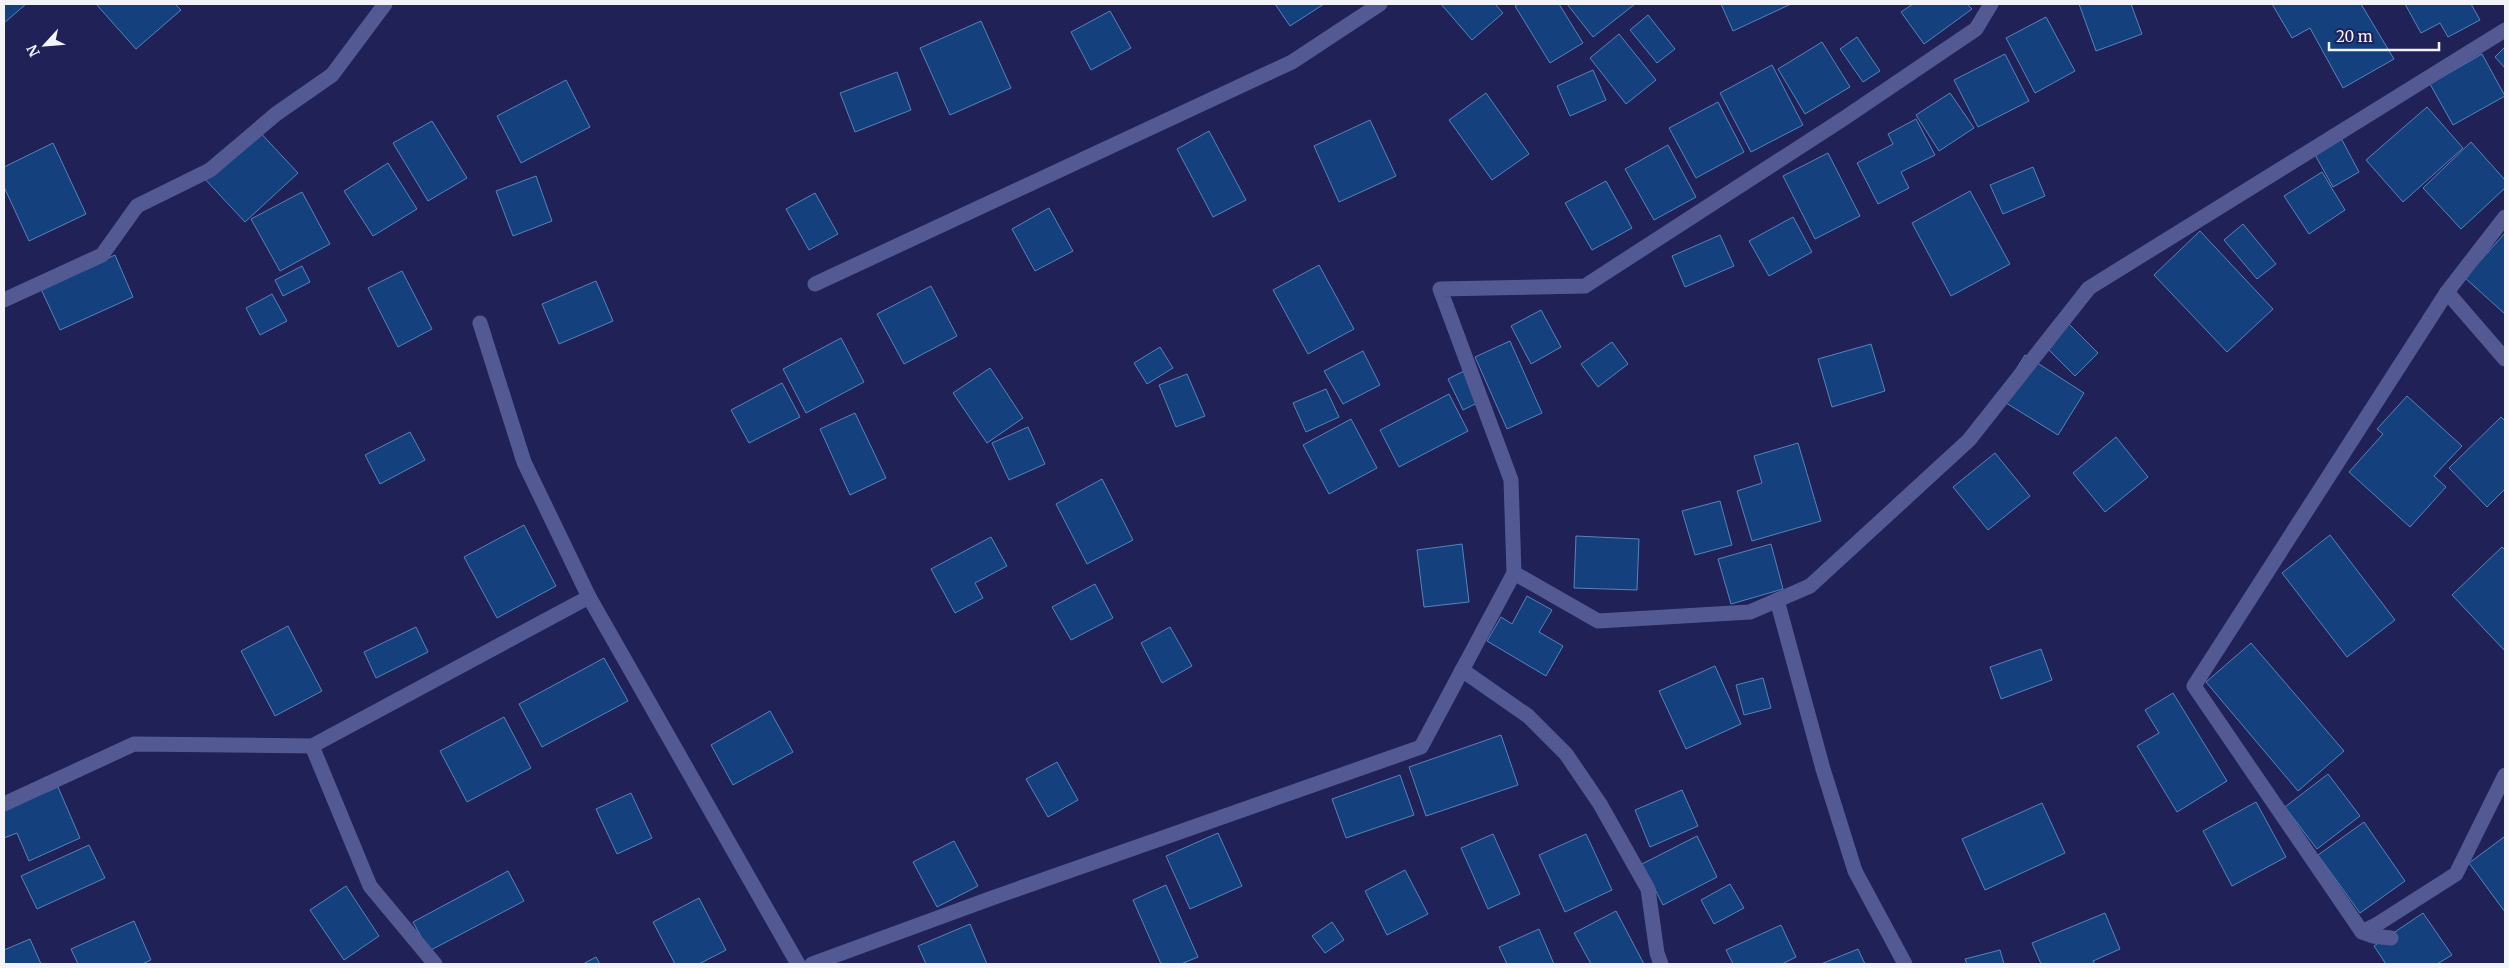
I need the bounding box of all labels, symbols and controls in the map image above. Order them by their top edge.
north arrow [20,20,70,70]
scale bar [2329,20,2439,52]
text: 20 m [2336,27,2373,46]
text: N [23,42,44,60]

